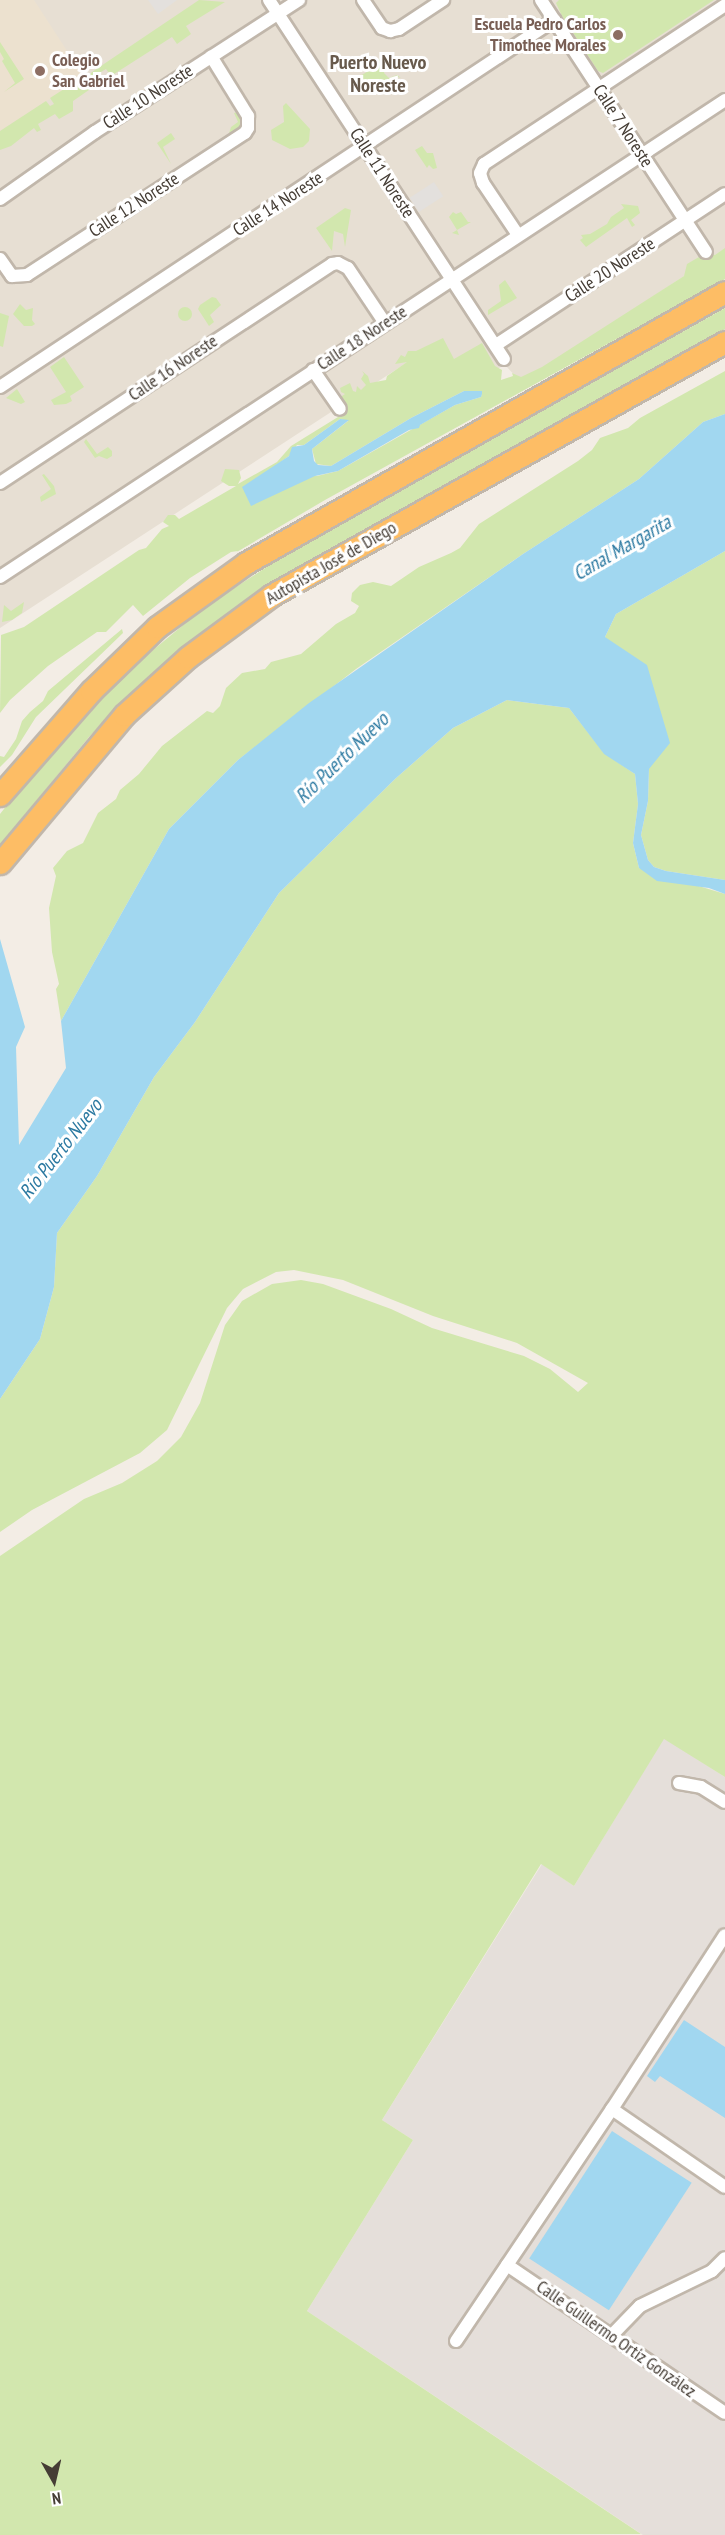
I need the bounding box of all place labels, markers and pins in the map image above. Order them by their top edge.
place label: Escuela Pedro Carlos Timothee Morales [474,14,606,57]
marker: Escuela Pedro Carlos Timothee Morales [611,28,625,42]
place label: Colegio San Gabriel [52,50,125,92]
marker: Colegio San Gabriel [33,64,47,78]

